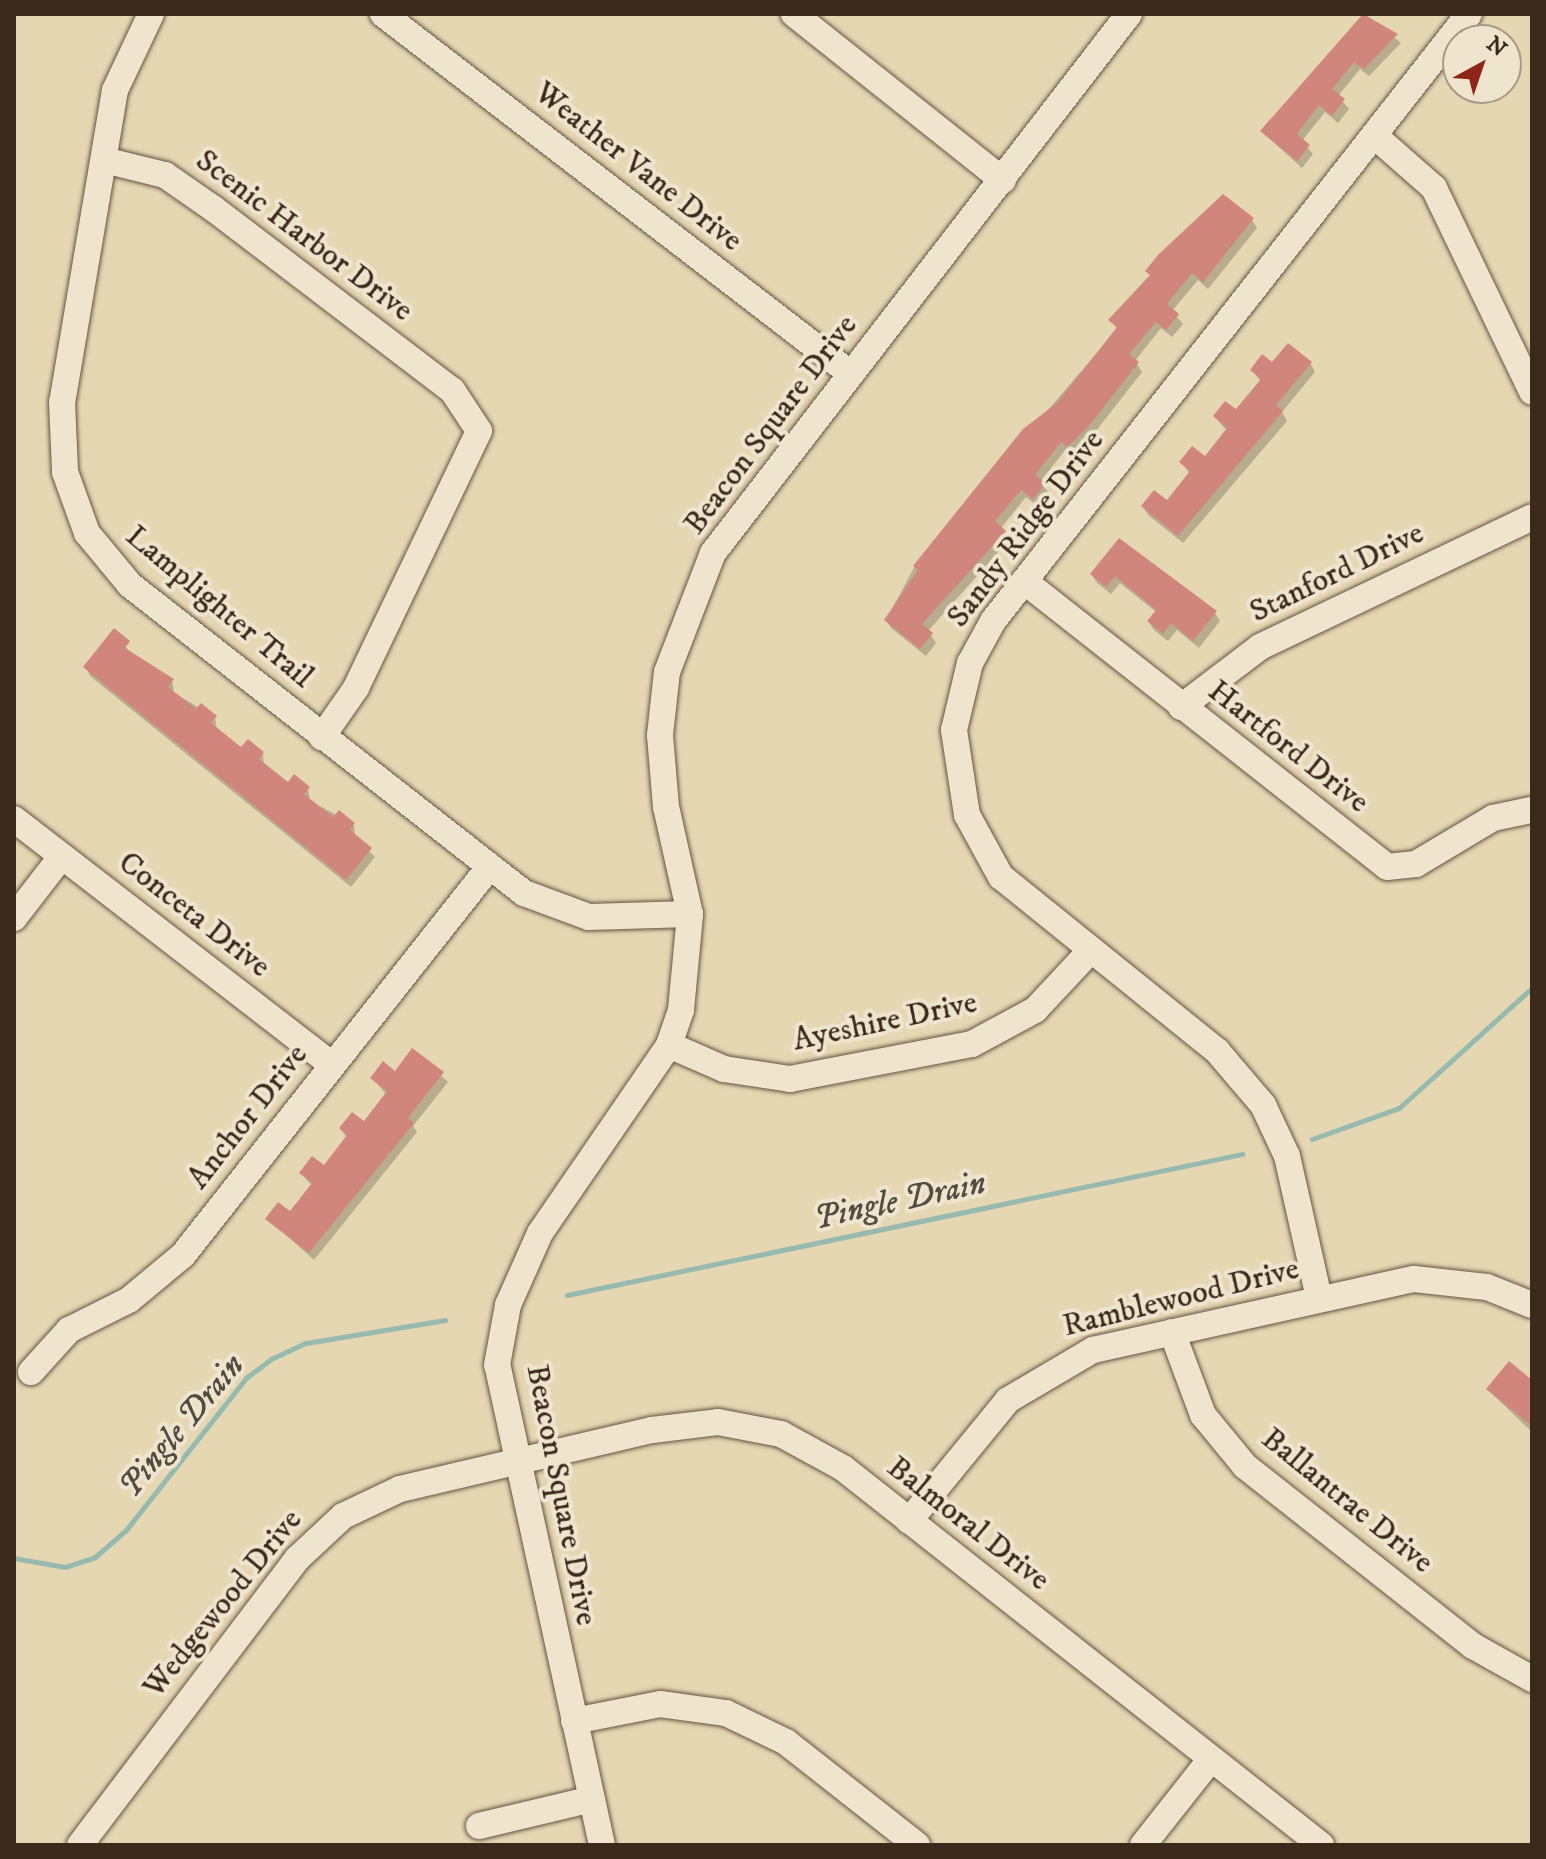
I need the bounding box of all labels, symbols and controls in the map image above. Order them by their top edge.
north arrow [1442,24,1522,104]
text: N [1481,31,1512,63]
street label: Weather Vane Drive [526,74,750,260]
street label: Scenic Harbor Drive [188,142,420,330]
street label: Beacon Square Drive [676,308,866,542]
street label: Sandy Ridge Drive [939,423,1113,635]
street label: Stanford Drive [1244,514,1430,632]
street label: Lamplighter Trail [117,517,321,697]
street label: Hartford Drive [1200,672,1376,822]
street label: Conceta Drive [110,844,278,986]
street label: Ayeshire Drive [789,984,981,1060]
street label: Anchor Drive [180,1037,316,1197]
water label: Pingle Drain [810,1163,990,1239]
street label: Ramblewood Drive [1059,1250,1303,1346]
water label: Pingle Drain [110,1346,254,1506]
street label: Beacon Square Drive [517,1361,605,1629]
street label: Ballantrae Drive [1253,1420,1441,1582]
street label: Balmoral Drive [879,1449,1057,1599]
street label: Wedgewood Drive [135,1502,311,1706]

